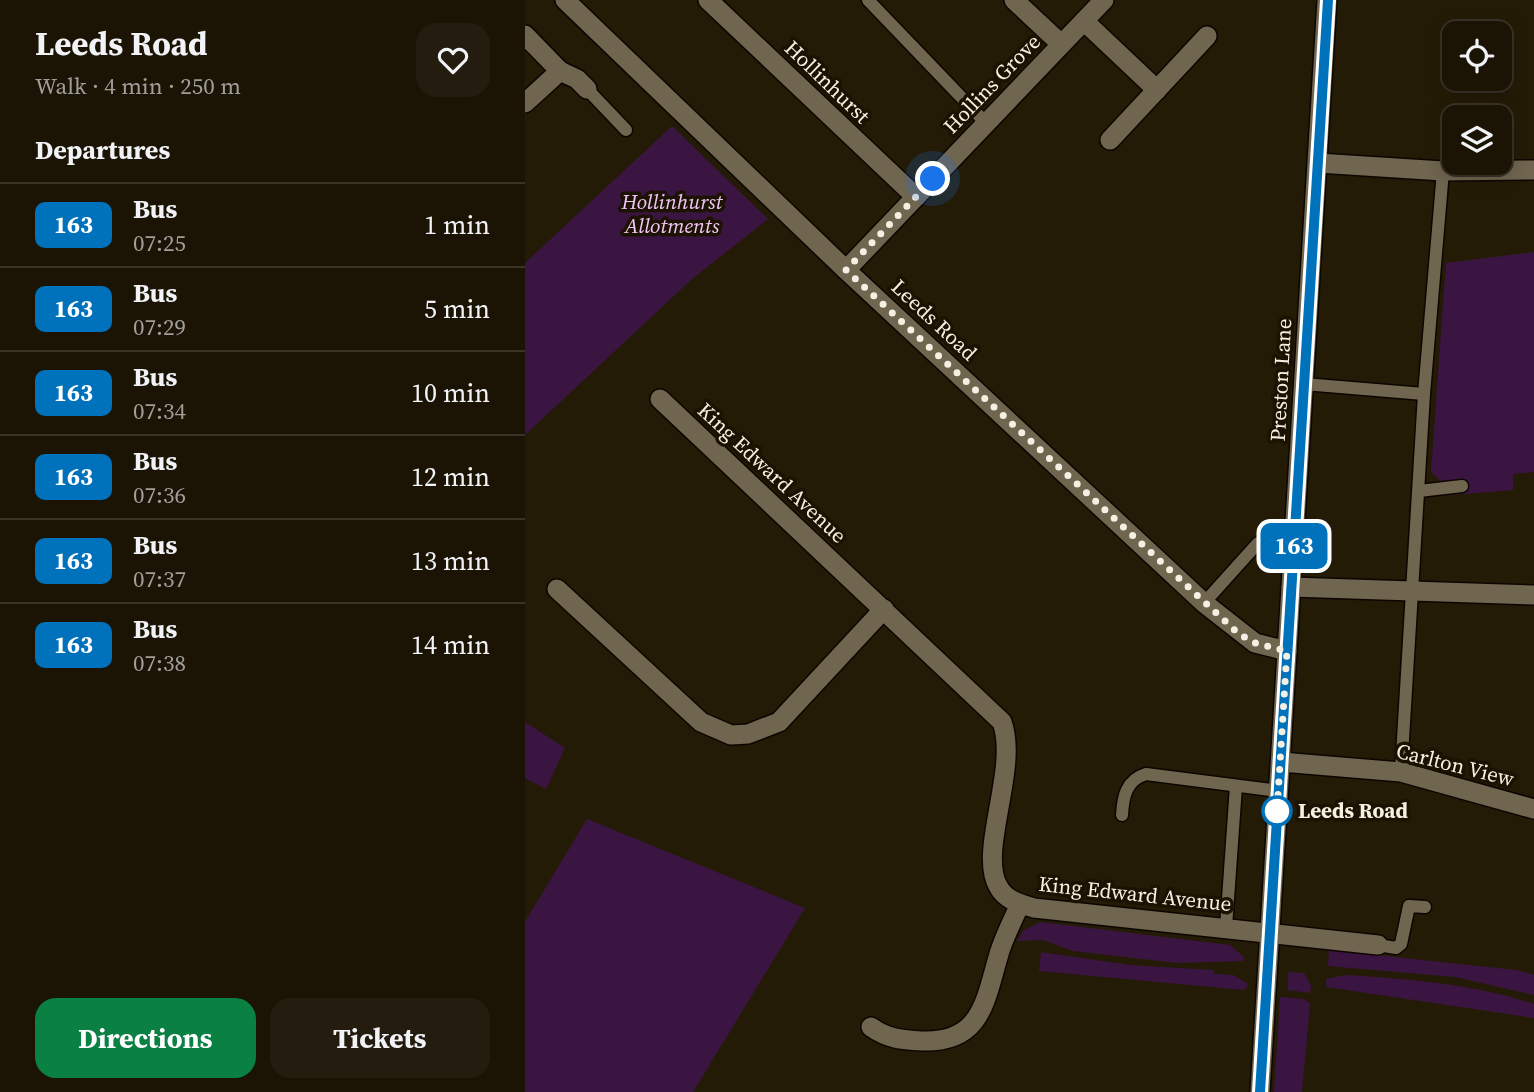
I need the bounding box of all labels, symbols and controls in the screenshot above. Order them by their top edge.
text: Leeds Road [35,21,208,66]
map controls [1442,21,1512,175]
button: locate [1442,21,1512,91]
button: heart [416,23,490,97]
street label: Hollins Grove [937,27,1047,140]
street label: Hollinhurst [778,34,877,130]
text: Walk · 4 min · 250 m [35,70,241,102]
button: layers [1442,105,1512,175]
text: Departures [35,132,170,168]
your location [915,161,950,196]
park label: Hollinhurst Allotments [620,187,724,240]
text: Bus [133,191,177,227]
text: 1 min [424,207,490,243]
text: 163 [54,208,93,241]
text: 07:25 [133,227,186,259]
street label: Leeds Road [885,272,984,367]
text: Bus [133,275,177,311]
text: 5 min [424,291,490,327]
text: 163 [54,292,93,325]
text: 07:29 [133,311,186,343]
street label: Preston Lane [1263,318,1298,442]
text: Bus [133,359,177,395]
text: 10 min [411,375,490,411]
text: 163 [54,376,93,409]
text: 07:34 [133,395,186,427]
street label: King Edward Avenue [692,396,853,549]
text: Bus [133,443,177,479]
text: 12 min [411,459,490,495]
text: 163 [54,460,93,493]
text: 07:36 [133,479,186,511]
line badge: 163 [1254,523,1334,569]
text: Bus [133,527,177,563]
text: 163 [1274,529,1314,562]
text: 13 min [411,543,490,579]
text: 163 [54,544,93,577]
text: 07:37 [133,563,186,595]
text: Bus [133,611,177,647]
text: 14 min [411,627,490,663]
text: 163 [54,628,93,661]
text: 07:38 [133,647,186,679]
street label: Carlton View [1393,736,1517,793]
marker: Leeds Road [1262,796,1292,826]
place label: Leeds Road [1298,796,1408,825]
street label: King Edward Avenue [1037,869,1233,918]
button: Directions [35,998,256,1078]
button: Tickets [270,998,490,1078]

